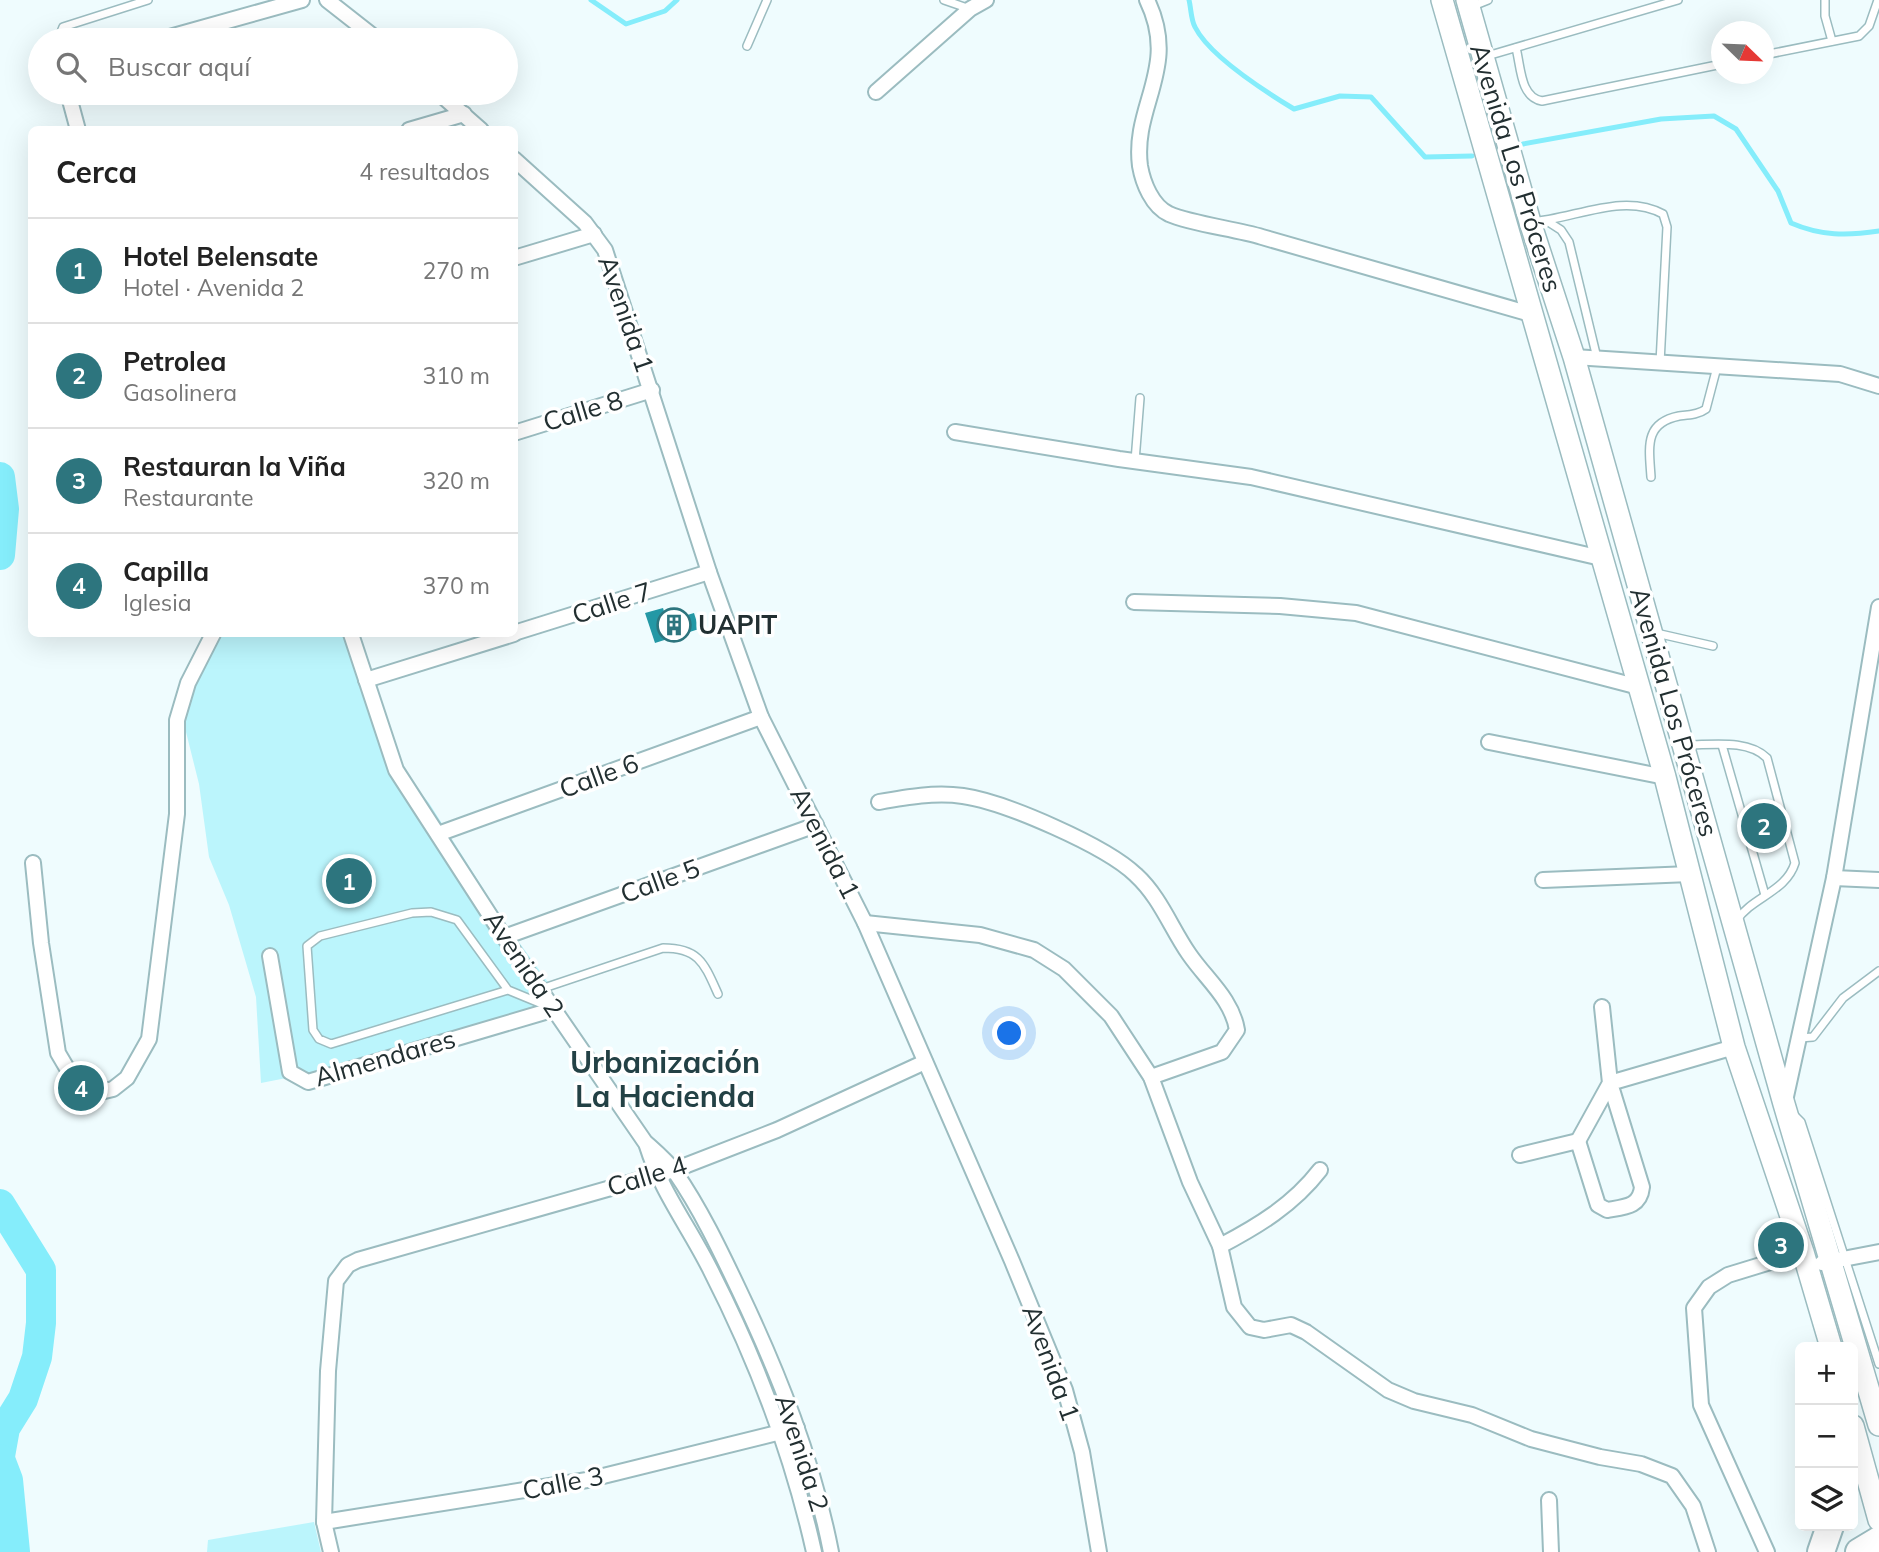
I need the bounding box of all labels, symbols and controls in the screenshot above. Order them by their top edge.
north arrow [1711,21,1774,84]
search box [28,28,518,105]
street label: Avenida Los Próceres [1463,40,1570,296]
icon: search [52,48,90,86]
text: Buscar aquí [108,50,251,83]
text: Cerca [56,153,137,191]
text: 4 resultados [359,157,490,186]
text: Hotel Belensate [123,240,318,273]
street label: Avenida 1 [591,251,662,377]
text: 1 [72,256,86,285]
text: 270 m [422,256,490,285]
text: Hotel · Avenida 2 [123,273,304,302]
text: Petrolea [123,345,226,378]
text: 2 [72,361,86,390]
text: 310 m [422,361,490,390]
text: Gasolinera [123,378,237,407]
street label: Calle 8 [539,383,627,438]
text: Restauran la Viña [123,450,346,483]
text: 3 [72,466,86,495]
text: 320 m [422,466,490,495]
text: Restaurante [123,483,254,512]
text: Capilla [123,555,209,588]
text: 4 [72,571,86,600]
text: 370 m [422,571,490,600]
street label: Calle 7 [568,574,656,631]
street label: Avenida Los Próceres [1623,583,1726,840]
text: Iglesia [123,588,192,617]
building icon: UAPIT [655,606,693,644]
place label: UAPIT [698,608,777,641]
street label: Calle 6 [555,746,643,805]
street label: Avenida 1 [783,781,868,904]
pin: 2 [1741,800,1787,852]
street label: Calle 5 [616,851,704,910]
pin: 1 [326,855,372,907]
street label: Avenida 2 [477,904,572,1023]
your location [992,1016,1026,1050]
street label: Almendares [311,1022,459,1093]
district label: Urbanización La Hacienda [570,1043,760,1115]
pin: 4 [58,1062,104,1114]
street label: Calle 4 [603,1148,691,1203]
pin: 3 [1758,1219,1804,1271]
street label: Avenida 1 [1015,1300,1088,1425]
map controls [1795,1342,1858,1531]
button: + [1795,1342,1858,1405]
street label: Avenida 2 [768,1390,837,1516]
button: − [1795,1405,1858,1468]
street label: Calle 3 [520,1459,606,1507]
button: layers [1795,1468,1858,1531]

